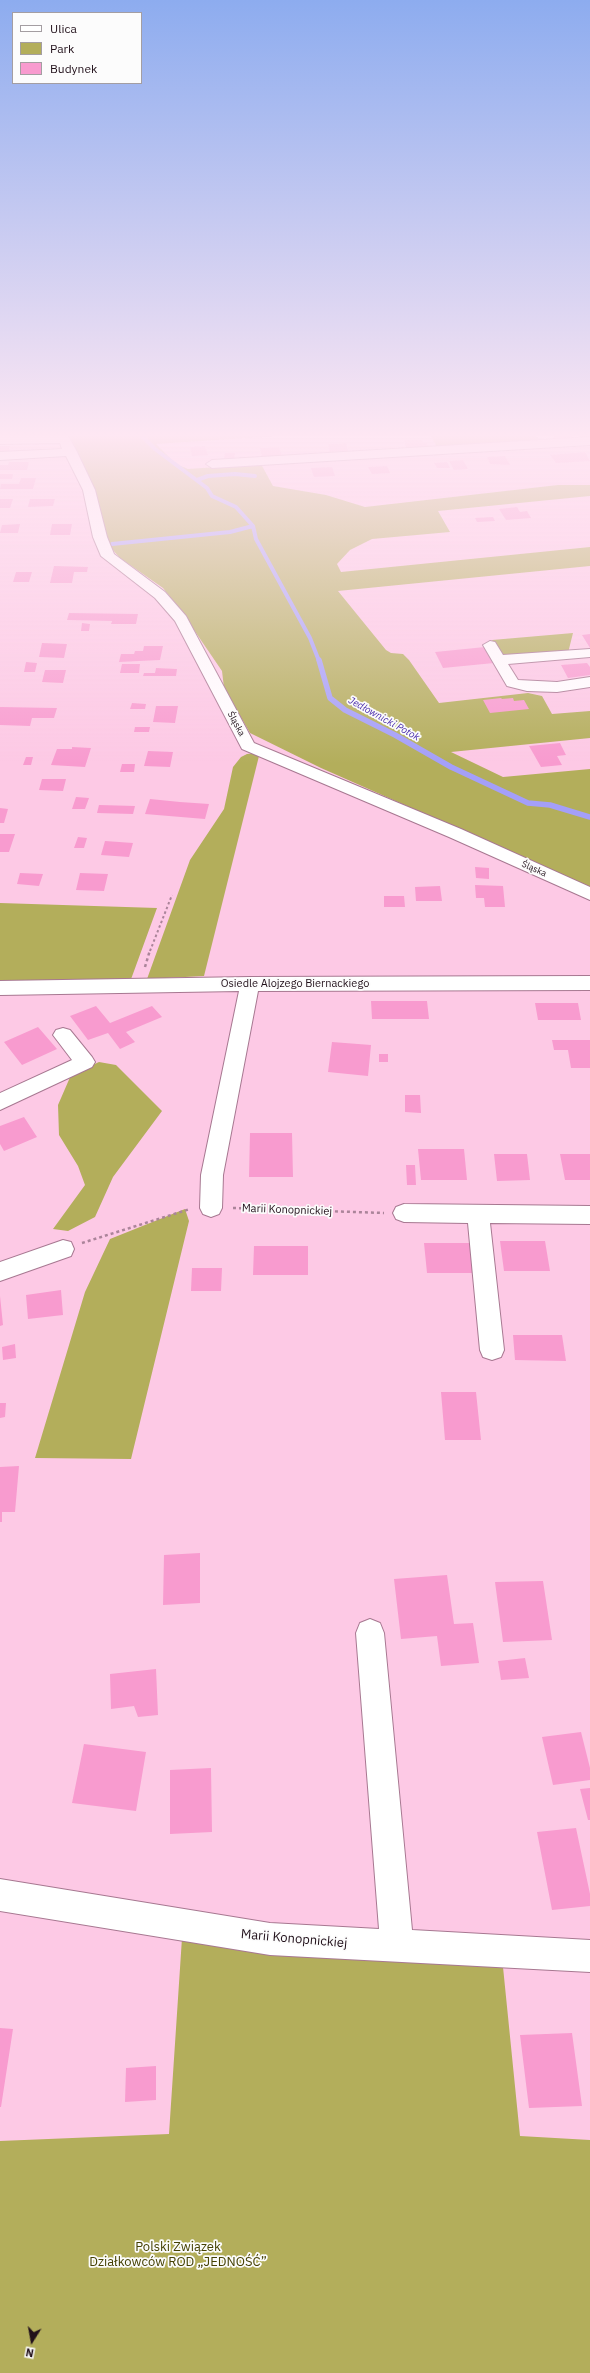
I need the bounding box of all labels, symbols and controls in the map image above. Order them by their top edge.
legend [12,12,142,84]
text: Ulica [50,21,77,36]
text: Park [50,41,74,56]
text: Budynek [50,61,97,76]
water label: Jedłownicki Potok [346,694,422,744]
street label: Śląska [225,710,247,738]
street label: Śląska [520,859,548,879]
street label: Osiedle Alojzego Biernackiego [221,977,369,991]
street label: Marii Konopnickiej [242,1202,332,1218]
street label: Marii Konopnickiej [240,1927,348,1951]
park label: Polski Związek Działkowców ROD „JEDNOŚĆ” [89,2239,267,2270]
north arrow [12,2321,52,2361]
text: N [24,2345,35,2360]

